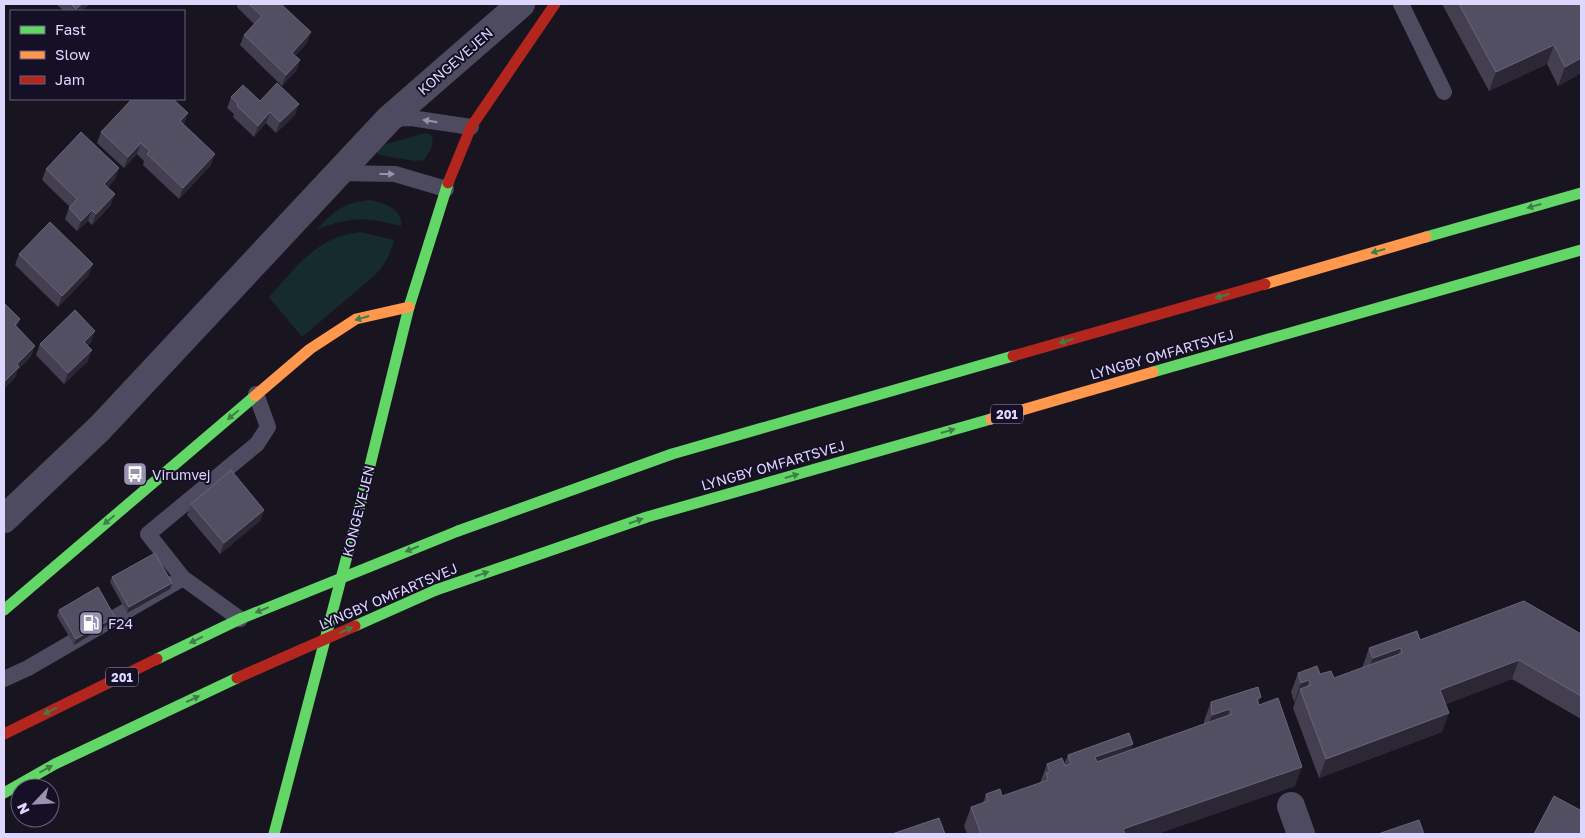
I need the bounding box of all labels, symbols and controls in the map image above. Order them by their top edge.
legend [10,10,185,100]
text: Fast [55,20,86,38]
street label: KONGEVEJEN [414,24,496,98]
text: Slow [55,45,90,63]
text: Jam [55,70,85,88]
one-way arrow [422,116,438,124]
one-way arrow [379,170,395,178]
one-way arrow [1527,203,1542,211]
one-way arrow [1371,248,1386,256]
one-way arrow [1214,292,1229,300]
one-way arrow [354,314,369,322]
street label: LYNGBY OMFARTSVEJ [1088,325,1236,383]
one-way arrow [1058,337,1073,345]
road number: 201 [991,404,1023,424]
one-way arrow [226,409,239,420]
one-way arrow [940,427,956,435]
street label: LYNGBY OMFARTSVEJ [699,436,847,494]
bus stop icon: Virumvej [122,461,148,487]
street label: KONGEVEJEN [338,463,378,559]
place label: Virumvej [152,466,211,483]
one-way arrow [784,471,799,479]
one-way arrow [103,514,115,525]
one-way arrow [628,517,643,524]
one-way arrow [404,545,419,553]
street label: LYNGBY OMFARTSVEJ [316,559,460,633]
one-way arrow [475,570,490,578]
one-way arrow [254,606,269,614]
fuel station icon: F24 [78,610,104,636]
place label: F24 [108,615,133,632]
one-way arrow [339,626,353,634]
one-way arrow [189,636,203,644]
road number: 201 [106,668,138,686]
one-way arrow [186,695,200,703]
one-way arrow [43,708,57,716]
one-way arrow [39,765,54,773]
north arrow [10,778,60,828]
text: N [13,800,33,817]

